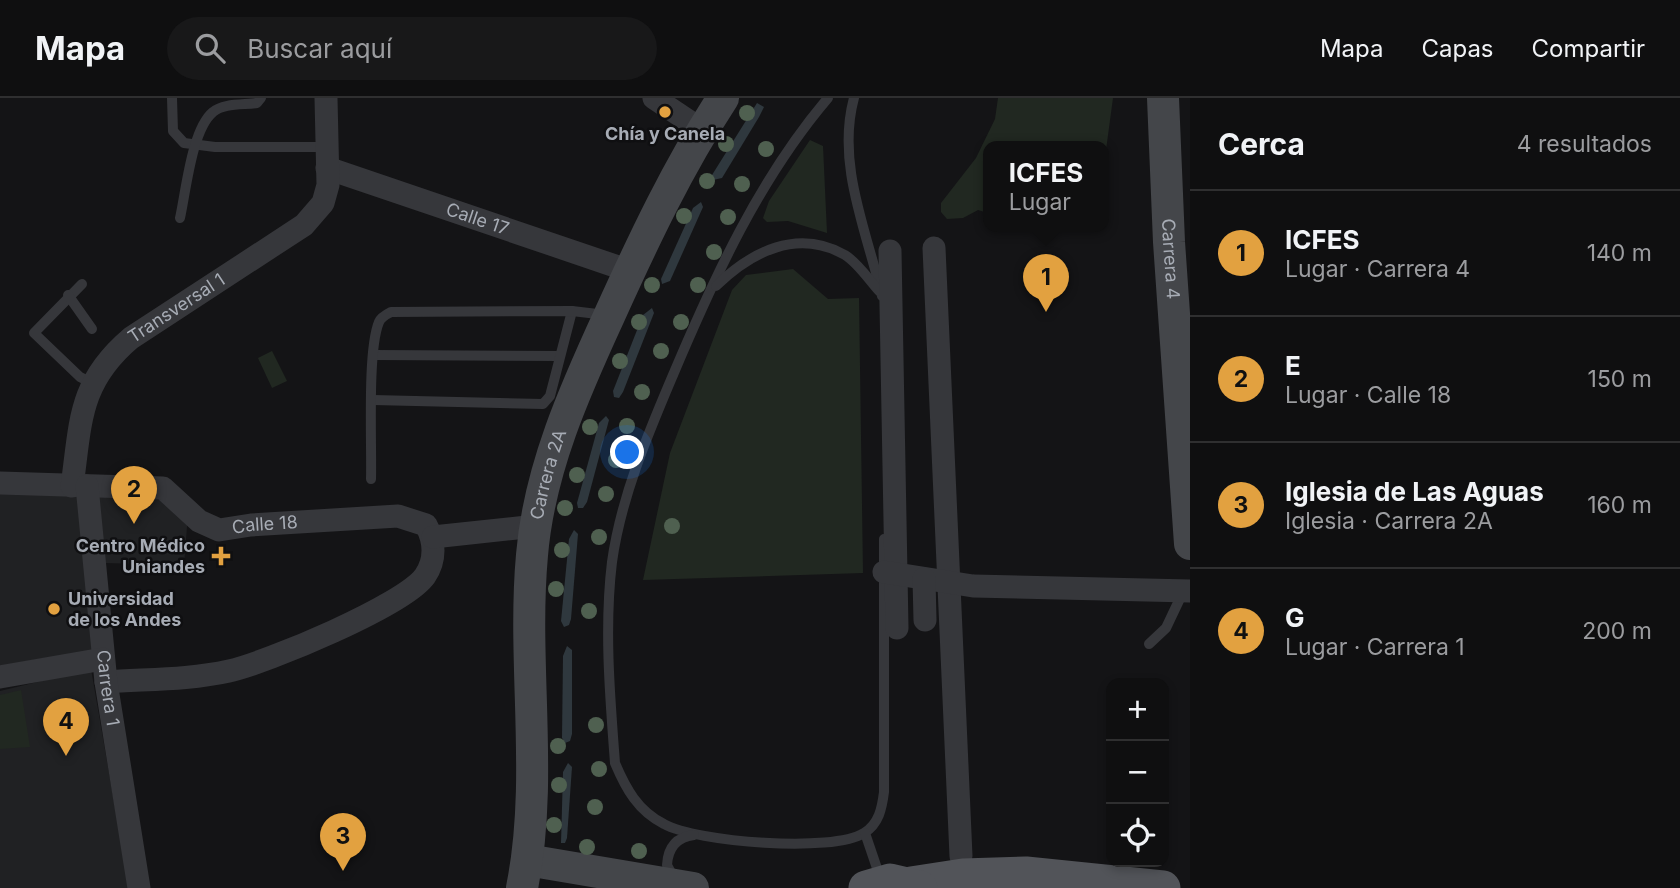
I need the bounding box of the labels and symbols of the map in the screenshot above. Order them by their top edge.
marker: Chía y Canela [657,104,673,120]
place label: Chía y Canela [605,123,725,144]
street label: Calle 17 [444,198,512,239]
street label: Carrera 4 [1158,218,1184,300]
pin: 1 [1023,254,1069,312]
street label: Transversal 1 [124,269,228,347]
street label: Carrera 2A [526,426,570,521]
your location [610,435,644,469]
pin: 2 [111,466,157,524]
street label: Calle 18 [230,511,298,538]
place label: Centro Médico Uniandes [76,535,205,577]
marker: Centro Médico Uniandes [211,546,231,566]
place label: Universidad de los Andes [68,588,181,630]
marker: Universidad de los Andes [46,601,62,617]
street label: Carrera 1 [93,649,124,727]
pin: 4 [43,698,89,756]
pin: 3 [320,813,366,871]

